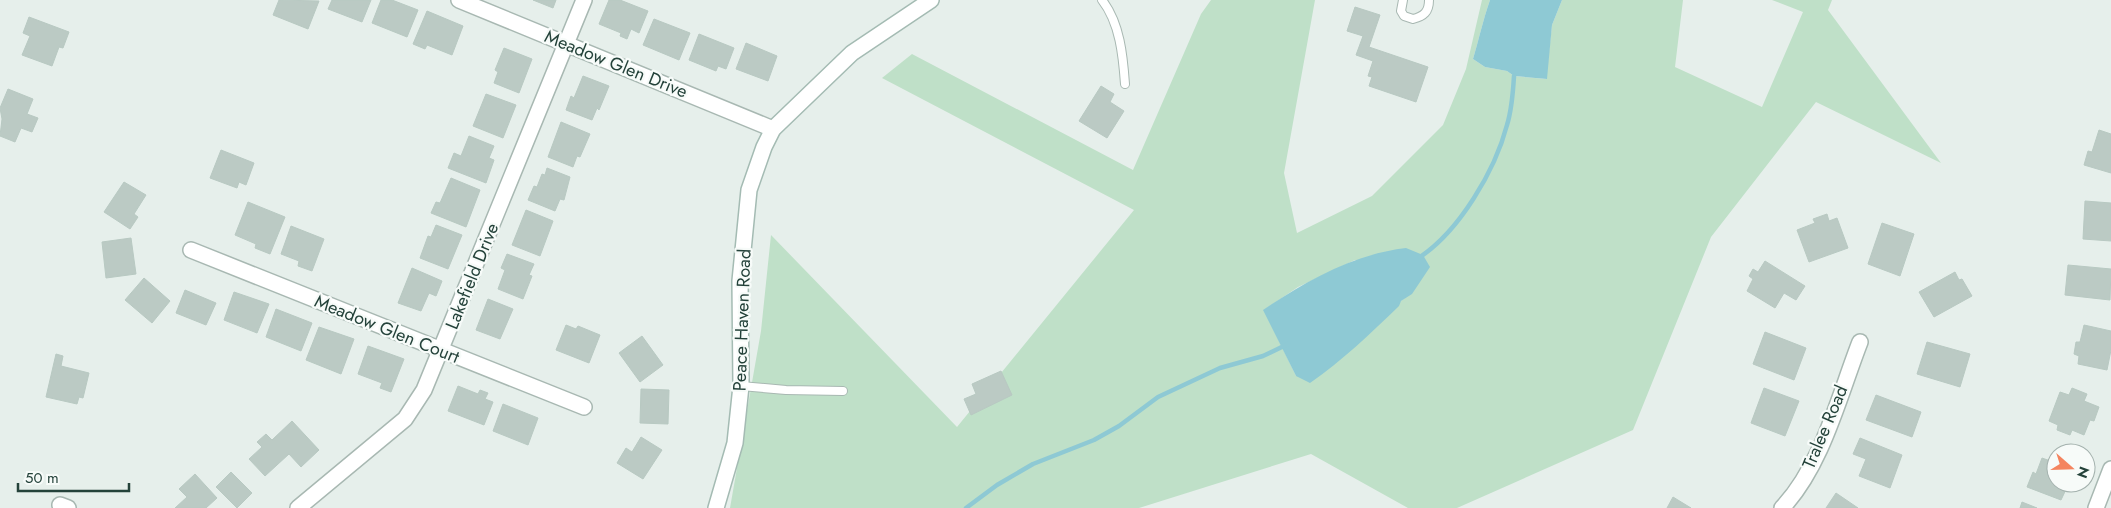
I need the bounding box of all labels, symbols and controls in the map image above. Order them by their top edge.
street label: Meadow Glen Drive [541,23,691,105]
street label: Lakefield Drive [439,219,505,333]
street label: Peace Haven Road [727,248,757,392]
street label: Meadow Glen Court [311,288,464,370]
street label: Tralee Road [1796,381,1854,473]
north arrow [2046,443,2096,493]
scale bar [18,460,129,492]
text: N [2072,464,2095,481]
text: 50 m [25,467,59,489]

